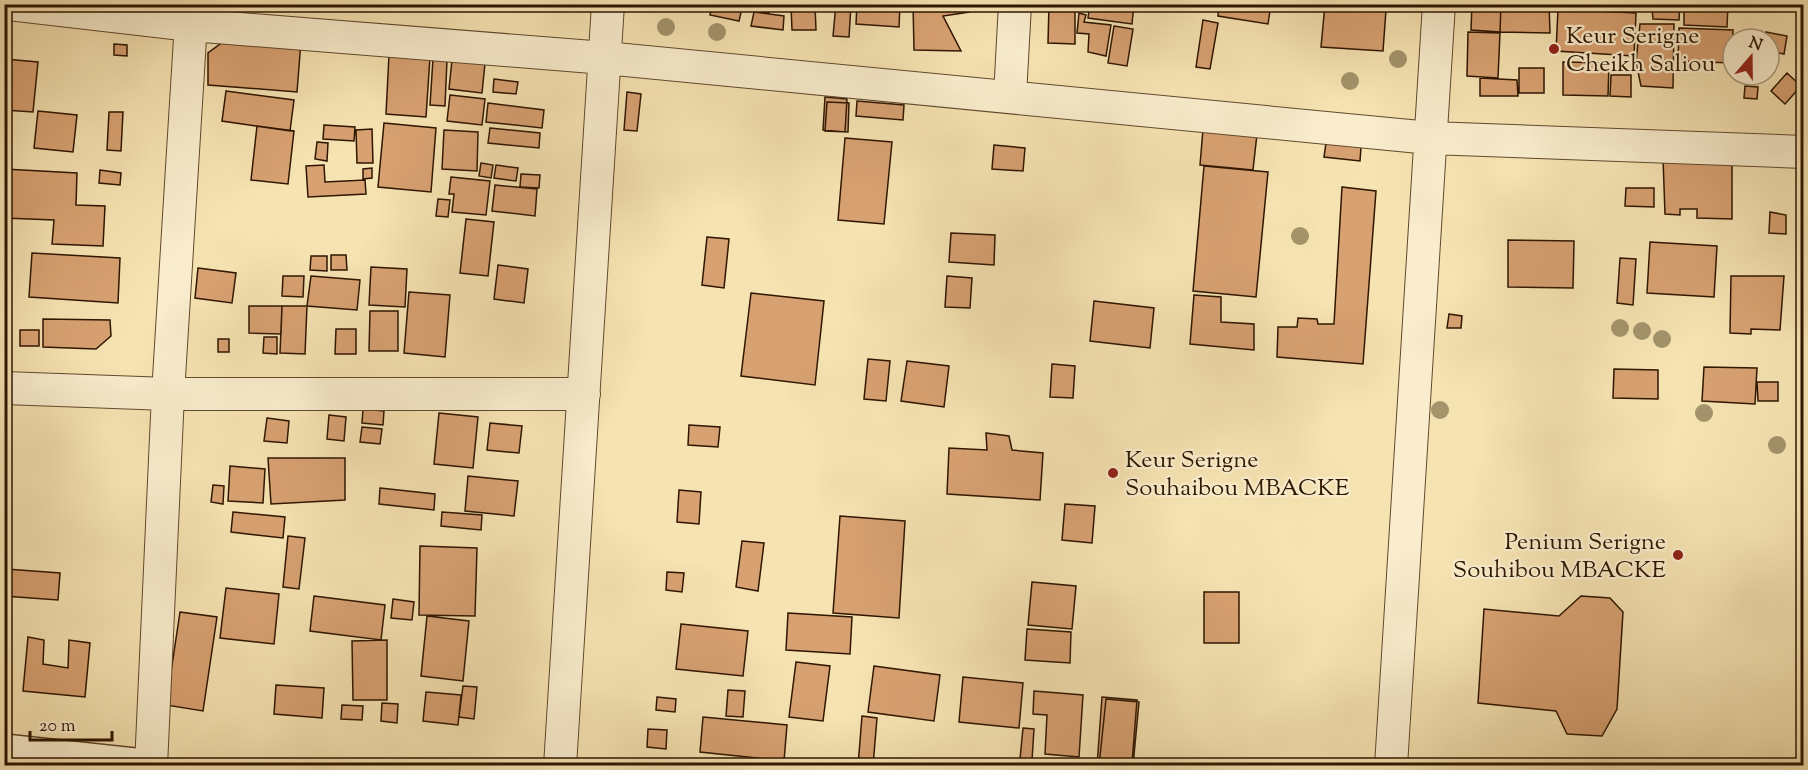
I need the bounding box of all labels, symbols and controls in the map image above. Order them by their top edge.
place label: Keur Serigne Cheikh Saliou [1566,20,1715,82]
north arrow [1721,27,1781,87]
text: N [1745,32,1765,58]
marker: Keur Serigne Cheikh Saliou [1547,42,1561,56]
place label: Keur Serigne Souhaibou MBACKE [1125,444,1350,506]
marker: Keur Serigne Souhaibou MBACKE [1106,466,1120,480]
place label: Penium Serigne Souhibou MBACKE [1453,526,1666,588]
marker: Penium Serigne Souhibou MBACKE [1671,548,1685,562]
scale bar [30,704,112,742]
text: 20 m [39,714,76,740]

